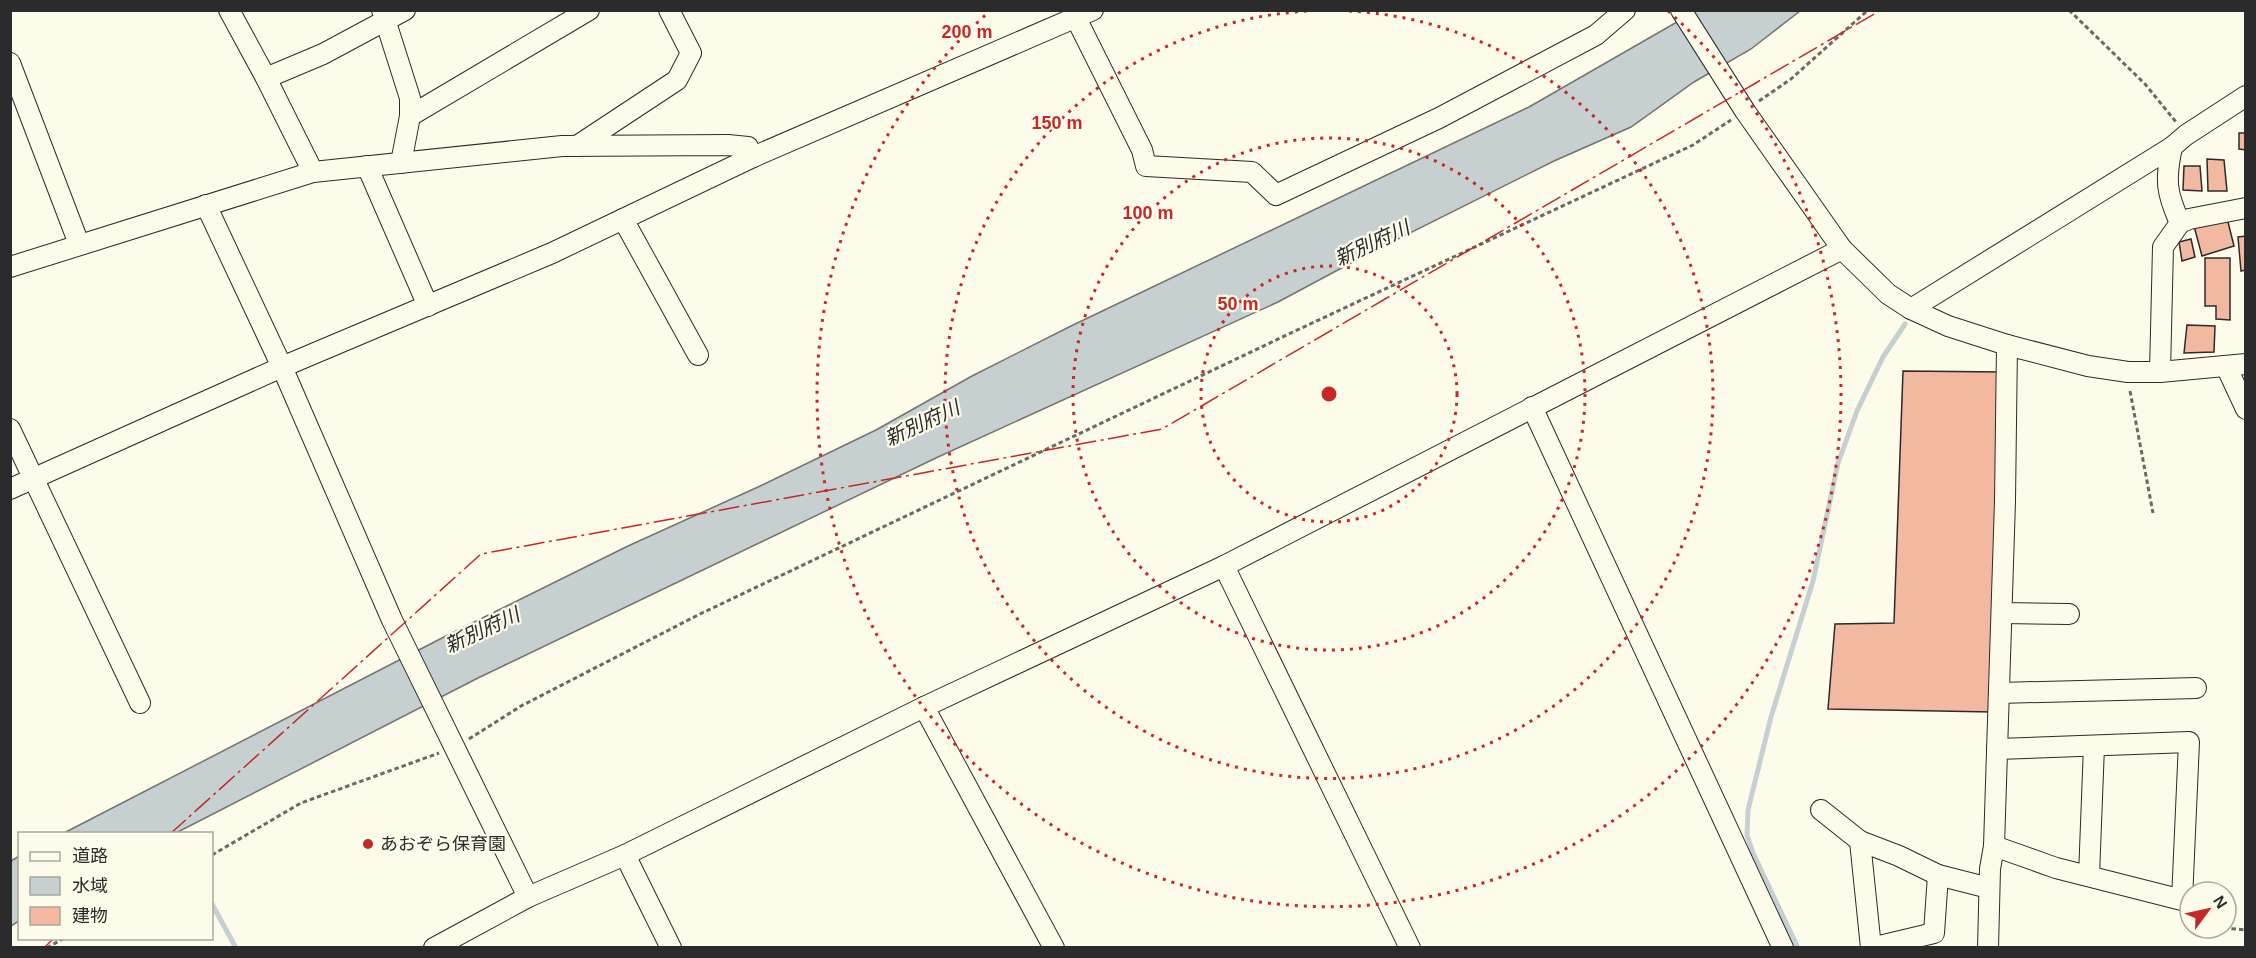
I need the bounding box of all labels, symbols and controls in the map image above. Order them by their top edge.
text: 200 m [941,22,993,42]
text: 150 m [1031,113,1083,133]
text: 100 m [1122,203,1174,223]
water label: 新別府川 [1331,215,1415,270]
text: 50 m [1217,294,1259,314]
centre of rings [1319,384,1339,404]
water label: 新別府川 [881,395,965,450]
water label: 新別府川 [441,602,525,657]
legend [18,832,213,940]
place label: あおぞら保育園 [380,834,506,854]
marker: あおぞら保育園 [361,837,375,851]
text: 道路 [72,846,108,866]
text: 水域 [72,876,108,896]
north arrow [2178,880,2238,940]
text: N [2210,893,2230,912]
text: 建物 [72,906,108,926]

